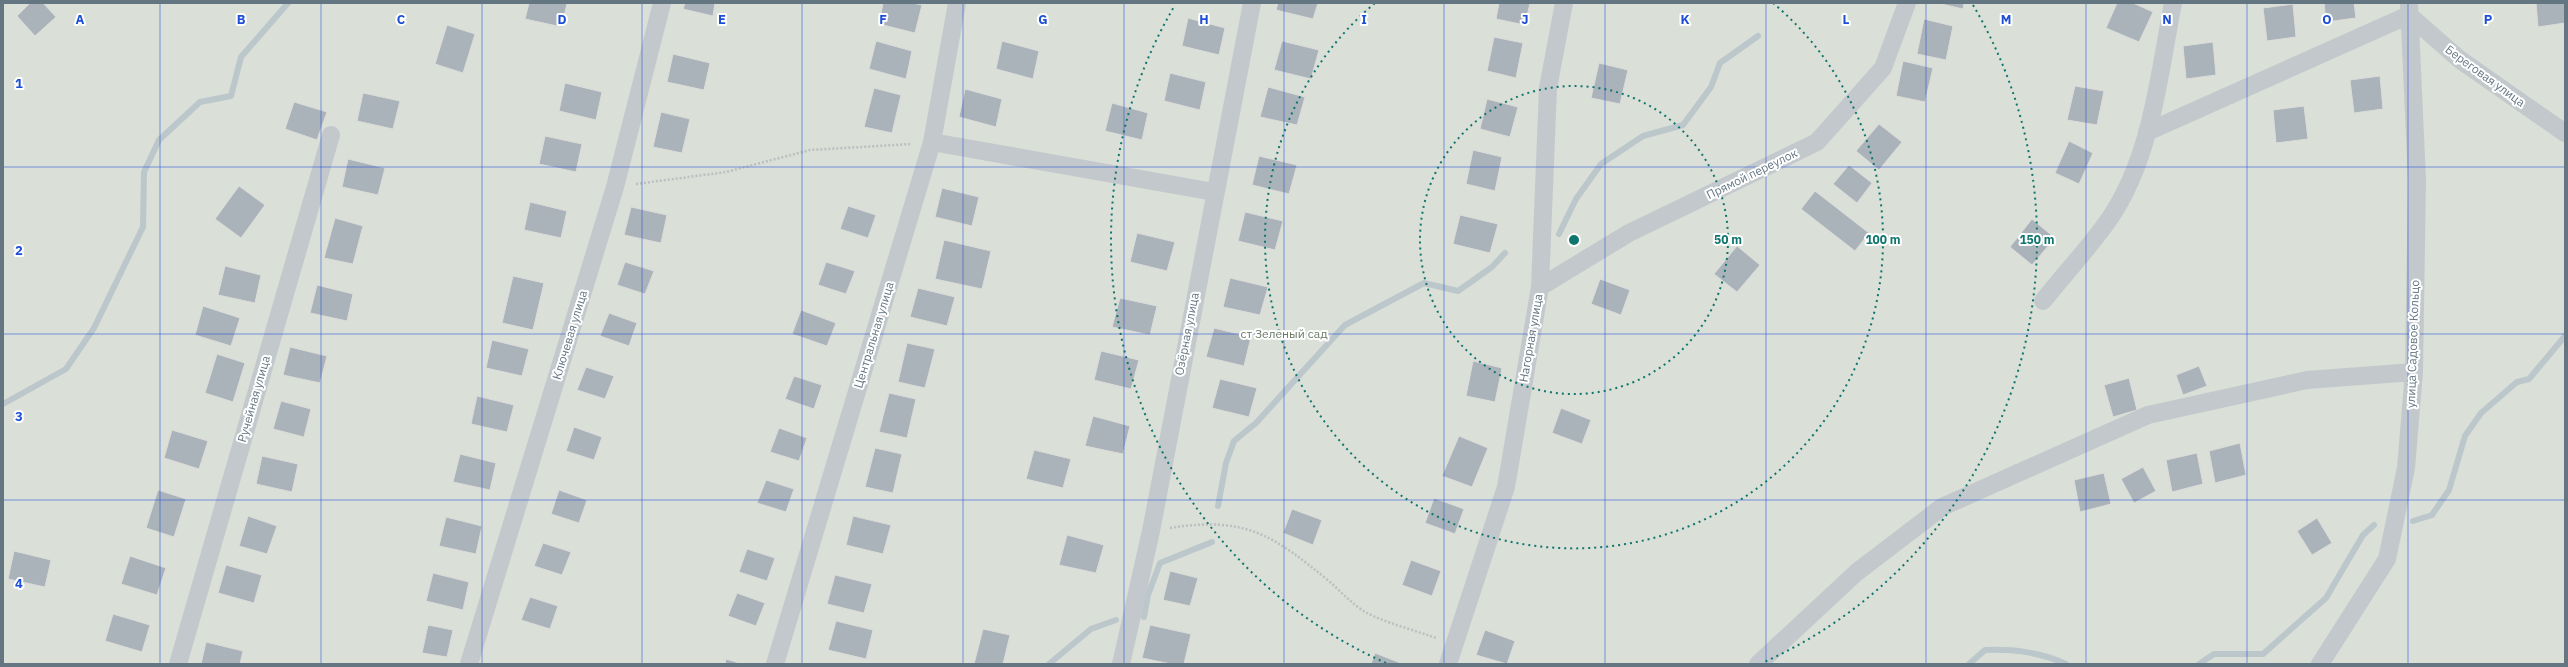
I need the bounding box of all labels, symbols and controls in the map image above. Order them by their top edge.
text: A [76,11,85,28]
text: B [237,11,246,28]
text: C [397,11,406,28]
text: D [557,11,567,28]
text: E [718,11,726,28]
text: F [879,11,887,28]
text: G [1038,11,1048,28]
text: H [1199,11,1209,28]
text: I [1361,11,1367,28]
text: J [1521,11,1529,28]
text: K [1680,11,1690,28]
text: L [1843,11,1850,28]
text: M [2001,11,2011,28]
text: N [2162,11,2172,28]
text: O [2322,11,2332,28]
text: P [2484,11,2493,28]
street label: Береговая улица [2442,42,2529,110]
text: 1 [15,75,23,92]
street label: Прямой переулок [1704,145,1800,202]
text: 50 m [1714,232,1742,247]
text: 100 m [1865,232,1901,247]
text: 150 m [2019,232,2055,247]
centre of rings [1567,233,1581,247]
text: 2 [15,242,23,259]
street label: Центральная улица [850,279,897,390]
street label: улица Садовое Кольцо [2403,279,2422,408]
street label: Ключевая улица [549,288,590,381]
street label: Озёрная улица [1171,291,1202,377]
street label: Нагорная улица [1515,292,1546,383]
park label: ст Зеленый сад [1240,326,1328,341]
street label: Ручейная улица [234,353,273,444]
text: 3 [15,408,23,425]
text: 4 [15,575,23,592]

